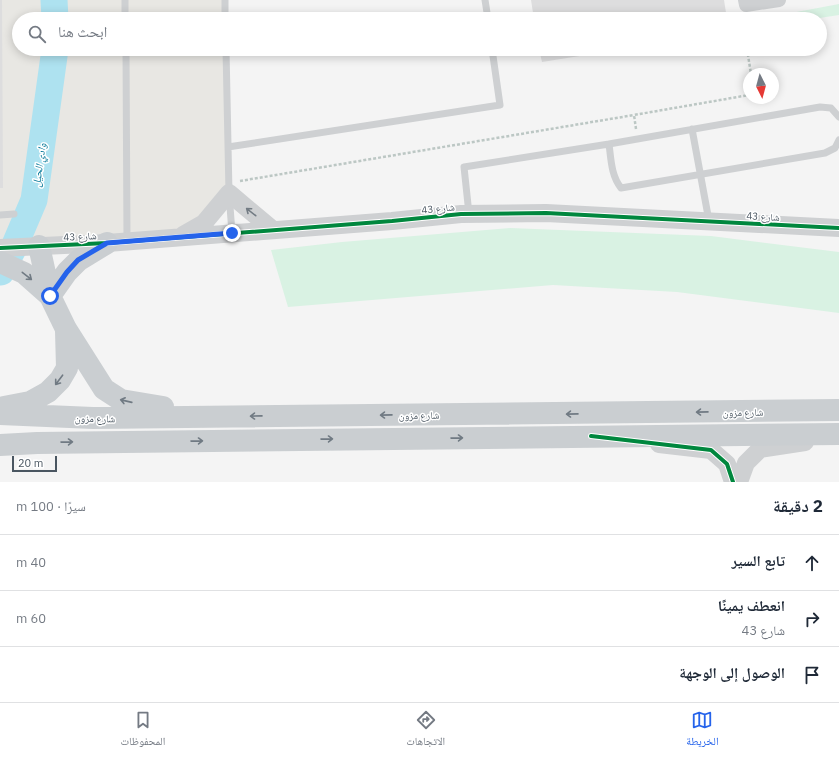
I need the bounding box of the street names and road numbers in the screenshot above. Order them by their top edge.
street label: شارع 43 [421,200,456,217]
street label: شارع 43 [746,209,780,224]
street label: شارع 43 [63,229,97,244]
street label: شارع مزون [723,406,764,419]
street label: شارع مزون [399,409,440,422]
street label: شارع مزون [75,412,116,425]

